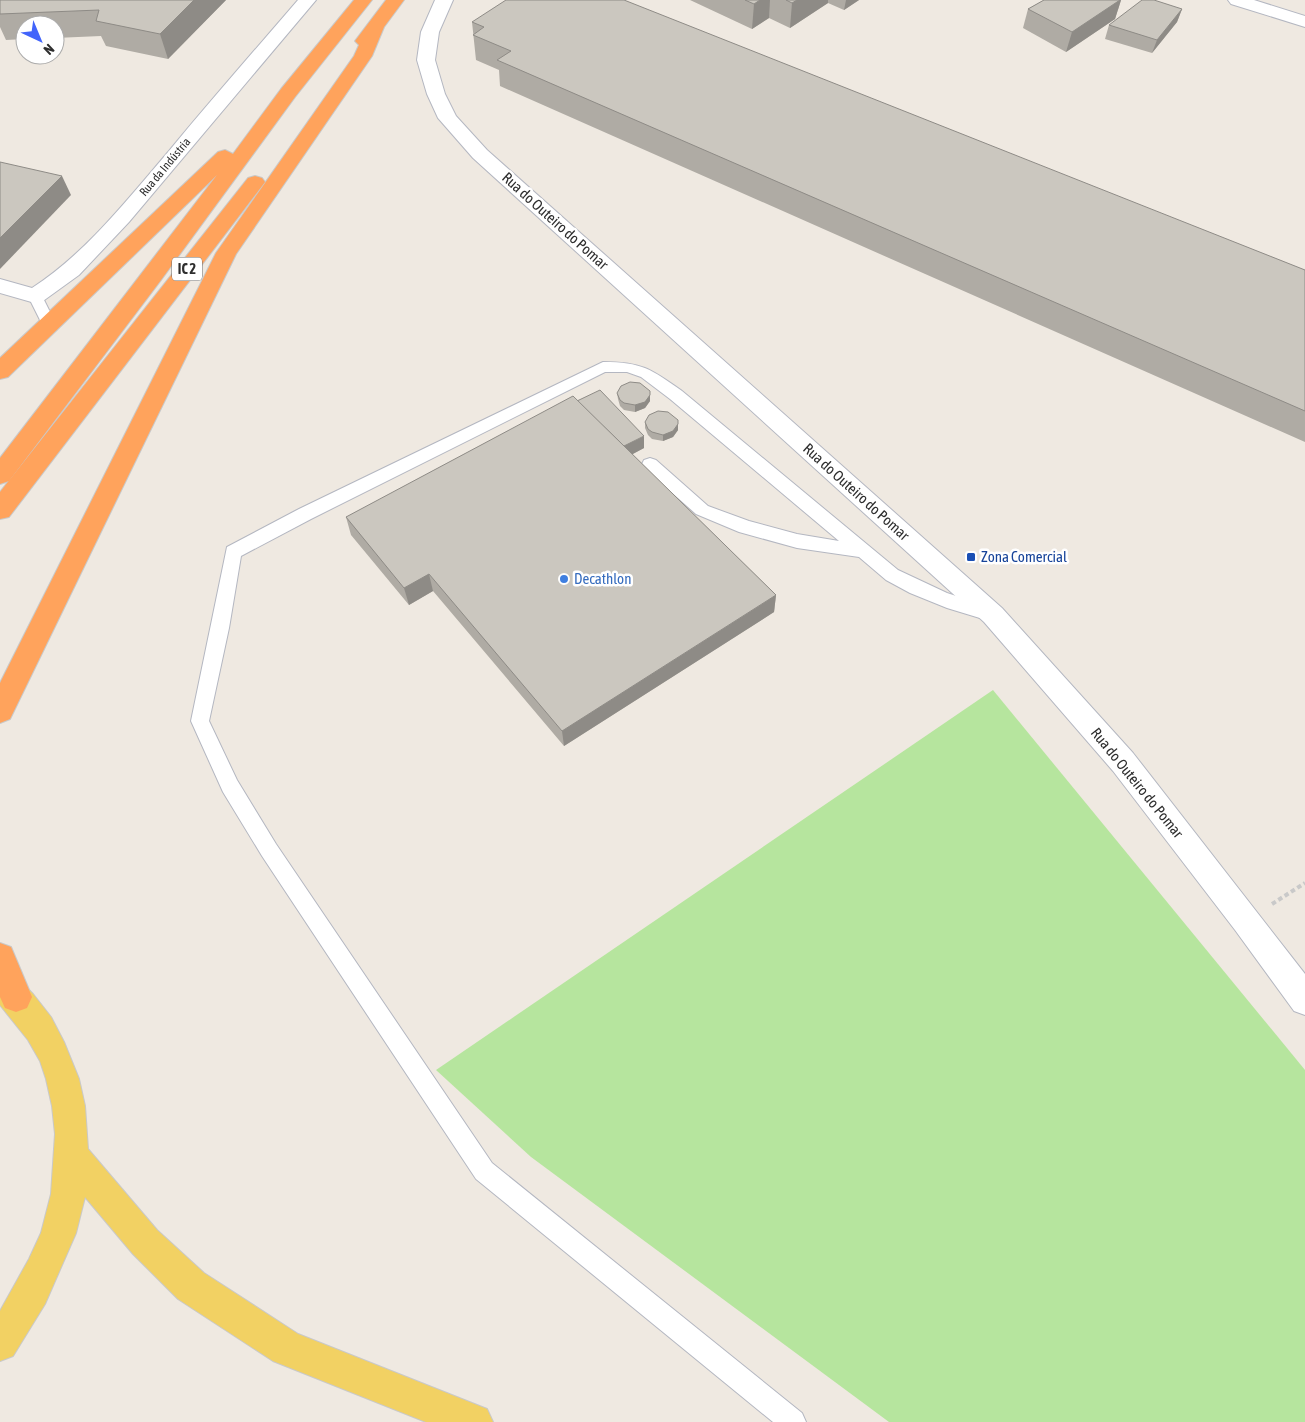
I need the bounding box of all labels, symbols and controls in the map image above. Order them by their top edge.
north arrow [15,15,65,65]
text: N [41,41,58,58]
street label: Rua da Indústria [137,135,193,199]
street label: Rua do Outeiro do Pomar [499,169,612,273]
road number: IC 2 [172,258,202,280]
street label: Rua do Outeiro do Pomar [800,440,913,544]
place label: Zona Comercial [981,548,1067,565]
marker: Zona Comercial [965,551,977,563]
place label: Decathlon [574,570,631,587]
marker: Decathlon [558,573,570,585]
street label: Rua do Outeiro do Pomar [1088,724,1187,842]

